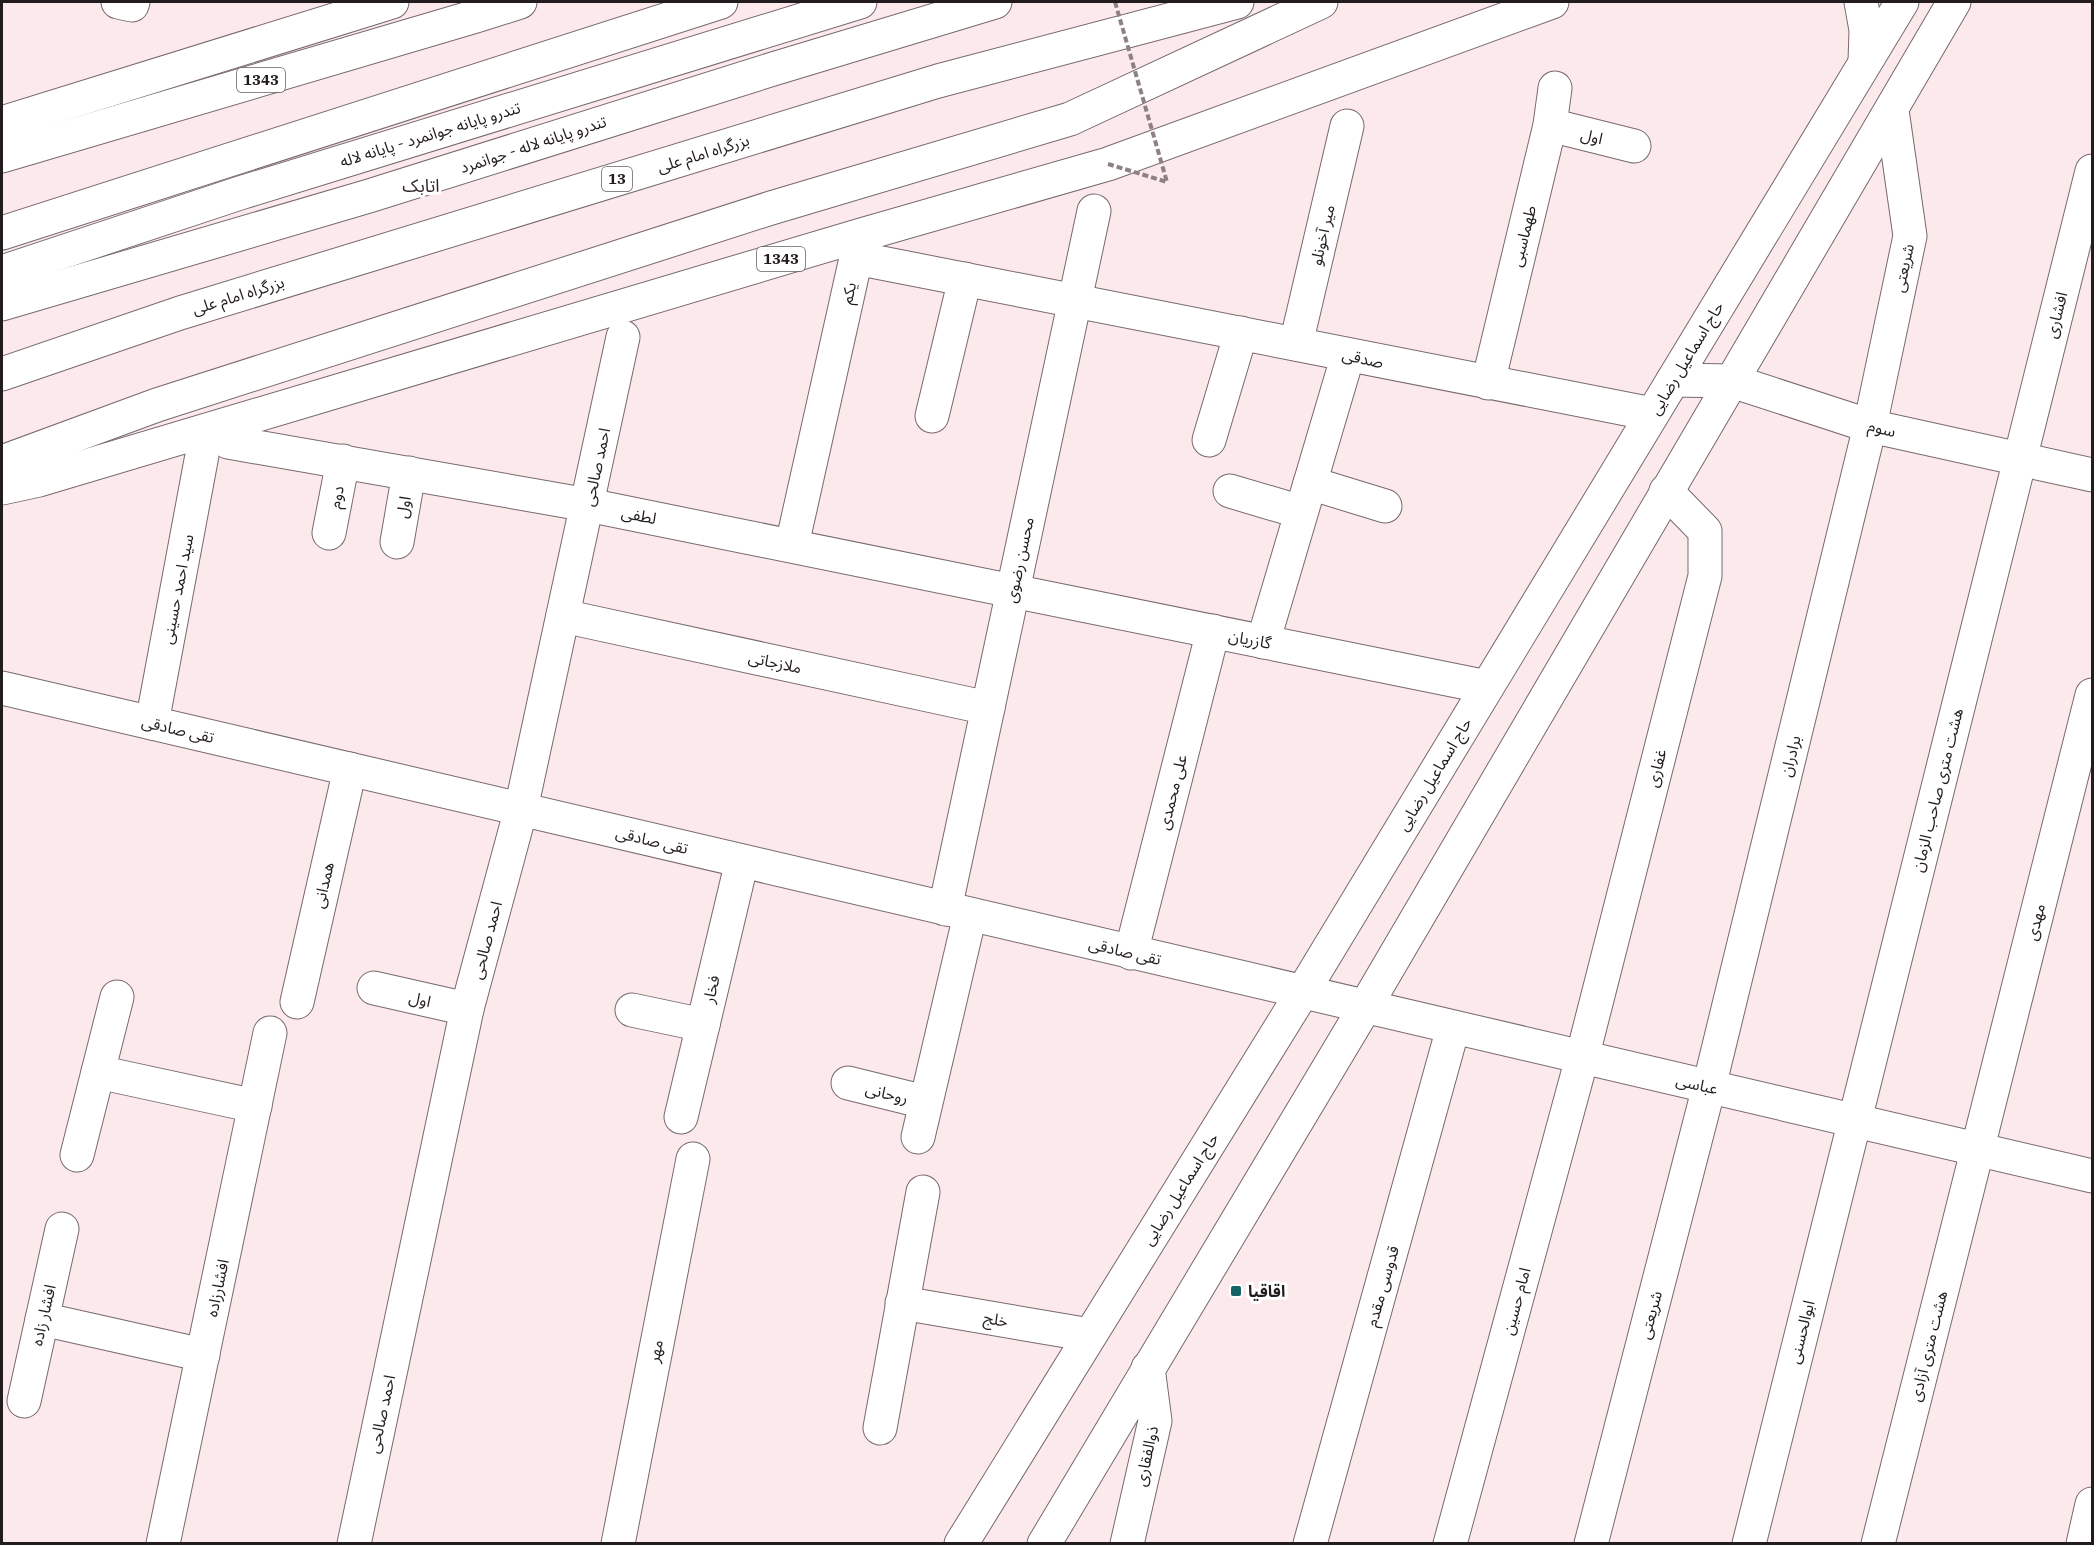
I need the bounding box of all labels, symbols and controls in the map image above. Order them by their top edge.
road number: 1343 [237,68,285,92]
street label: تندرو پایانه جوانمرد - پایانه لاله [337,97,523,172]
street label: تندرو پایانه لاله - جوانمرد [457,111,609,178]
street label: اول [1579,124,1605,149]
street label: بزرگراه امام علی [654,129,752,179]
road number: 13 [602,167,632,191]
district label: اتابک [402,174,440,197]
street label: میر آخونلو [1305,203,1339,267]
street label: طهماسبی [1506,203,1540,269]
street label: شریعتی [1888,242,1918,294]
road number: 1343 [757,247,805,271]
street label: بزرگراه امام علی [189,271,287,321]
street label: یکم [836,280,863,307]
street label: افشاری [2041,290,2071,340]
street label: حاج اسماعیل رضایی [1644,298,1730,420]
street label: صدقی [1340,344,1386,372]
street label: سوم [1865,415,1898,444]
street label: احمد صالحی [578,426,614,508]
street label: دوم [324,484,351,511]
street label: اول [391,494,416,520]
street label: لطفی [620,502,658,528]
street label: محسن رضوی [1000,515,1038,605]
street label: سید احمد حسینی [157,532,197,646]
street label: گازریان [1227,625,1273,653]
street label: ملازجاتی [747,647,803,677]
street label: هشت متری صاحب الزمان [1907,706,1967,874]
street label: تقی صادقی [140,711,217,747]
street label: حاج اسماعیل رضایی [1392,714,1478,836]
street label: برادران [1775,733,1805,779]
street label: غفاری [1642,747,1670,789]
street label: علی محمدی [1153,752,1191,832]
street label: تقی صادقی [614,822,691,858]
street label: همدانی [308,860,338,910]
street label: احمد صالحی [466,899,506,981]
street label: مهدی [2021,902,2049,942]
street label: تقی صادقی [1087,933,1164,969]
street label: فخار [698,973,724,1006]
street label: اول [407,987,433,1012]
street label: عباسی [1674,1069,1720,1099]
street label: روحانی [864,1078,910,1108]
street label: حاج اسماعیل رضایی [1137,1129,1225,1250]
street label: قدوسی مقدم [1361,1243,1406,1330]
street label: افشارزاده [201,1257,233,1319]
street label: امام حسین [1497,1265,1537,1338]
place label: اقاقیا [1248,1281,1285,1301]
street label: افشار زاده [26,1282,60,1348]
marker: اقاقیا [1229,1284,1243,1298]
street label: شریعتی [1634,1289,1666,1341]
street label: هشت متری آزادی [1905,1289,1951,1403]
street label: ابوالحسنی [1783,1298,1819,1366]
street label: خلج [982,1307,1010,1334]
street label: مهر [643,1338,667,1365]
street label: احمد صالحی [363,1373,399,1455]
street label: ذوالفقاری [1130,1424,1162,1488]

